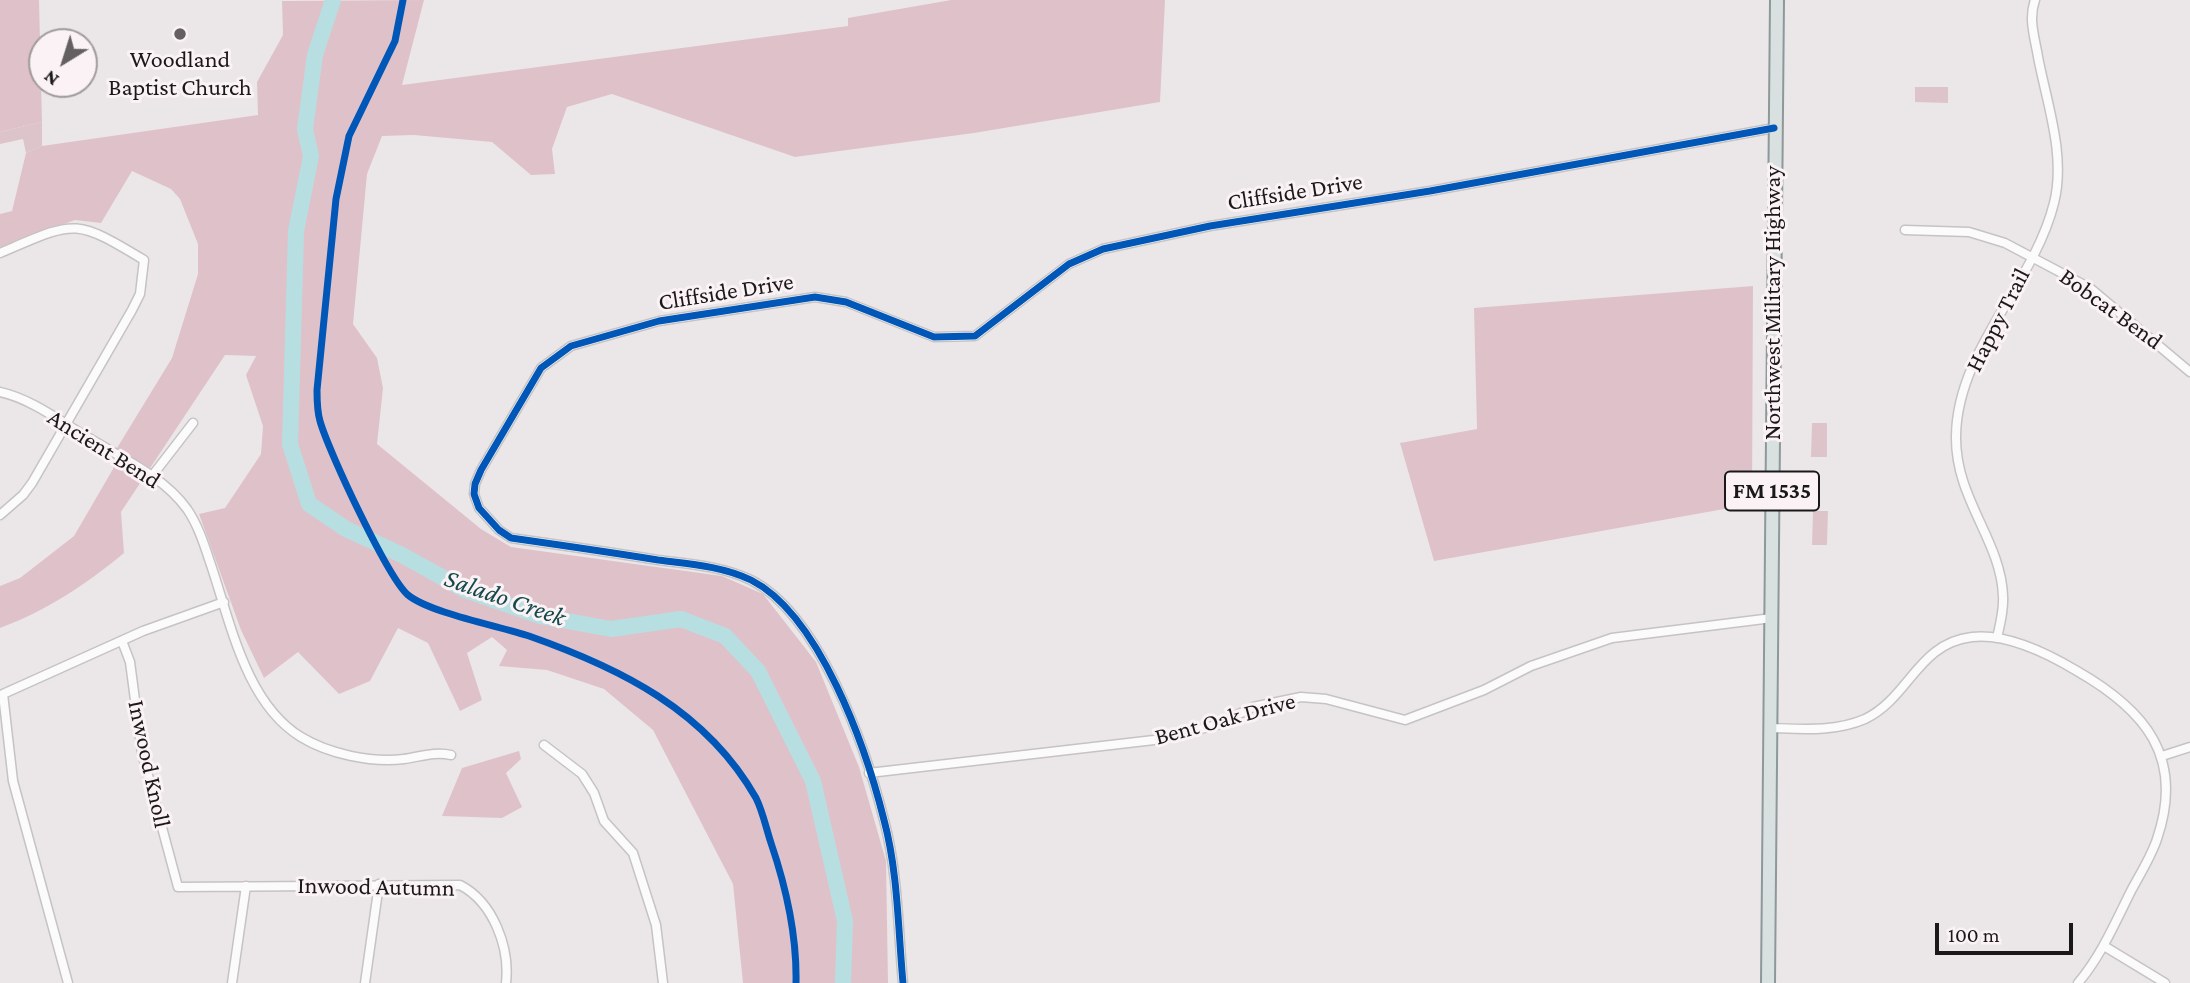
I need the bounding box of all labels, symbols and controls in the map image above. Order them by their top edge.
marker: Woodland Baptist Church [172,26,188,42]
north arrow [28,28,98,98]
place label: Woodland Baptist Church [108,46,252,102]
text: N [39,66,63,91]
street label: Northwest Military Highway [1759,166,1787,440]
street label: Cliffside Drive [1225,167,1365,217]
street label: Bobcat Bend [2054,262,2168,356]
street label: Happy Trail [1960,263,2036,377]
street label: Cliffside Drive [656,267,796,317]
street label: Ancient Bend [42,403,166,495]
road number: FM 1535 [1725,471,1819,510]
water label: Salado Creek [440,563,570,633]
street label: Bent Oak Drive [1152,686,1298,752]
street label: Inwood Knoll [121,698,177,830]
street label: Inwood Autumn [297,871,455,903]
scale bar [1938,909,2076,953]
text: 100 m [1948,923,2000,947]

